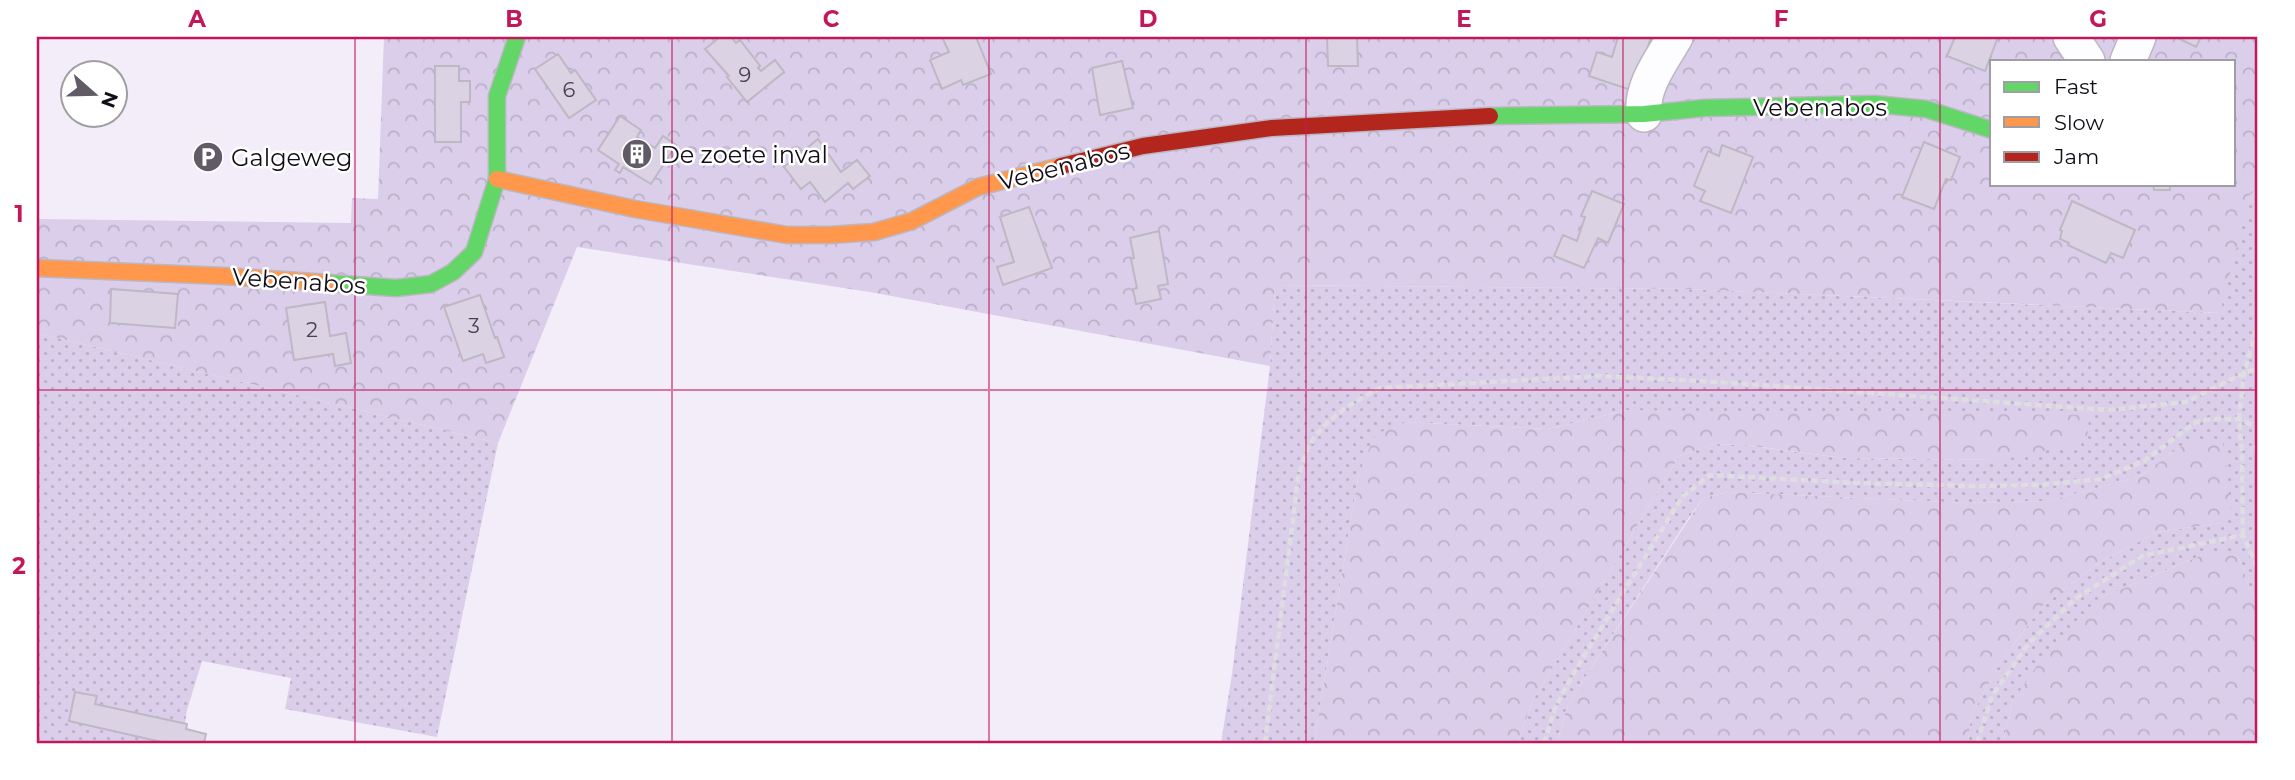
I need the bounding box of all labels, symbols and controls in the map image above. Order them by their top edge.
text: A [187,5,206,33]
text: B [505,5,523,33]
text: C [823,5,840,33]
text: D [1139,5,1158,33]
text: E [1456,5,1472,33]
text: F [1774,5,1789,33]
text: G [2089,5,2107,33]
north arrow [60,60,130,130]
legend [1990,60,2236,186]
house number: 9 [739,62,751,87]
text: Fast [2054,74,2098,99]
house number: 6 [563,77,576,102]
text: N [96,88,123,111]
street label: Vebenabos [1753,93,1887,122]
text: Slow [2054,110,2104,135]
street label: Vebenabos [995,136,1133,196]
building icon: De zoete inval [620,137,654,171]
parking icon: Galgeweg [191,140,225,174]
place label: De zoete inval [660,140,828,169]
place label: Galgeweg [231,143,353,172]
text: Jam [2053,144,2099,169]
text: 1 [14,200,24,228]
street label: Vebenabos [231,262,367,300]
house number: 3 [468,313,480,338]
house number: 2 [306,317,318,342]
text: 2 [12,552,26,580]

